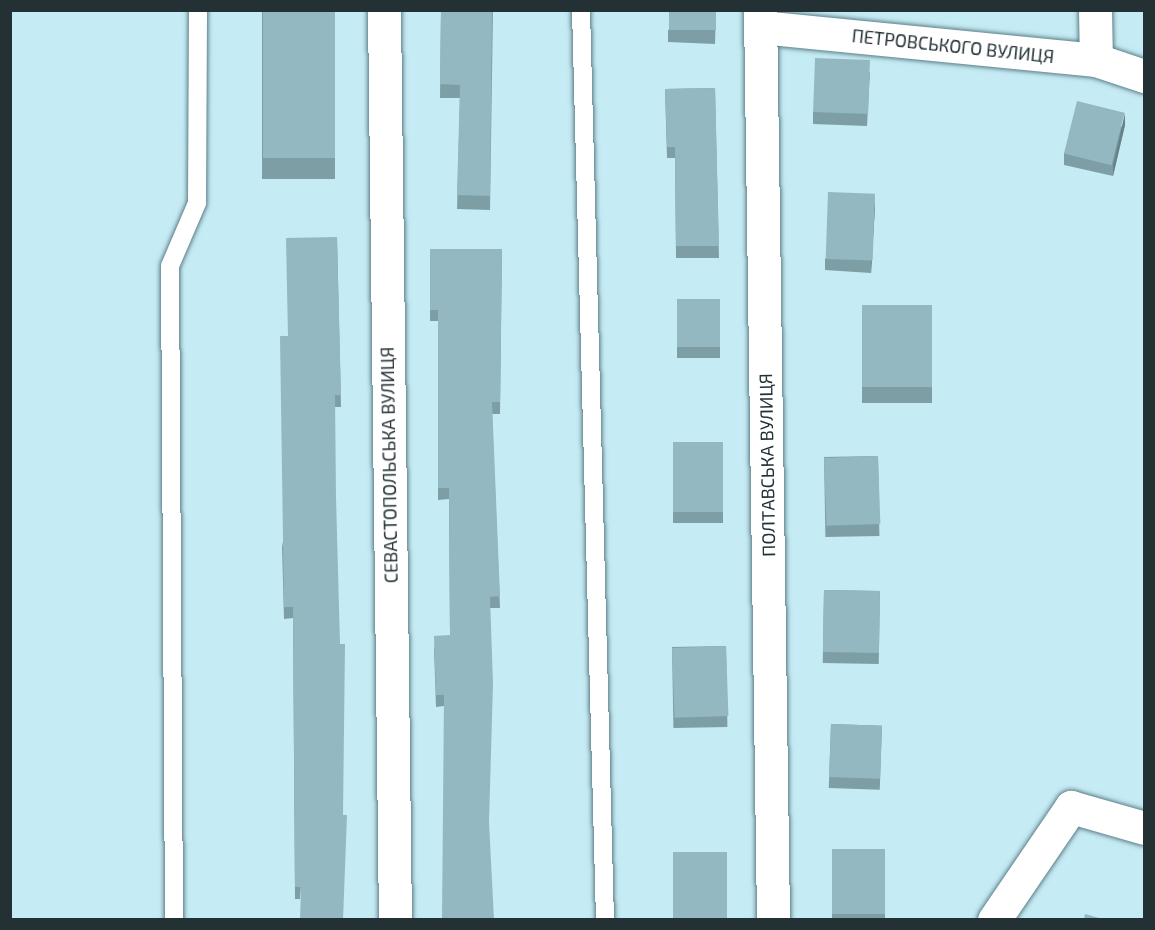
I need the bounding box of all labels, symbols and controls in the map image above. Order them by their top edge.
street label: ПЕТРОВСЬКОГО ВУЛИЦЯ [851,25,1055,67]
street label: СЕВАСТОПОЛЬСЬКА ВУЛИЦЯ [376,347,402,583]
street label: ПОЛТАВСЬКА ВУЛИЦЯ [755,373,779,557]

